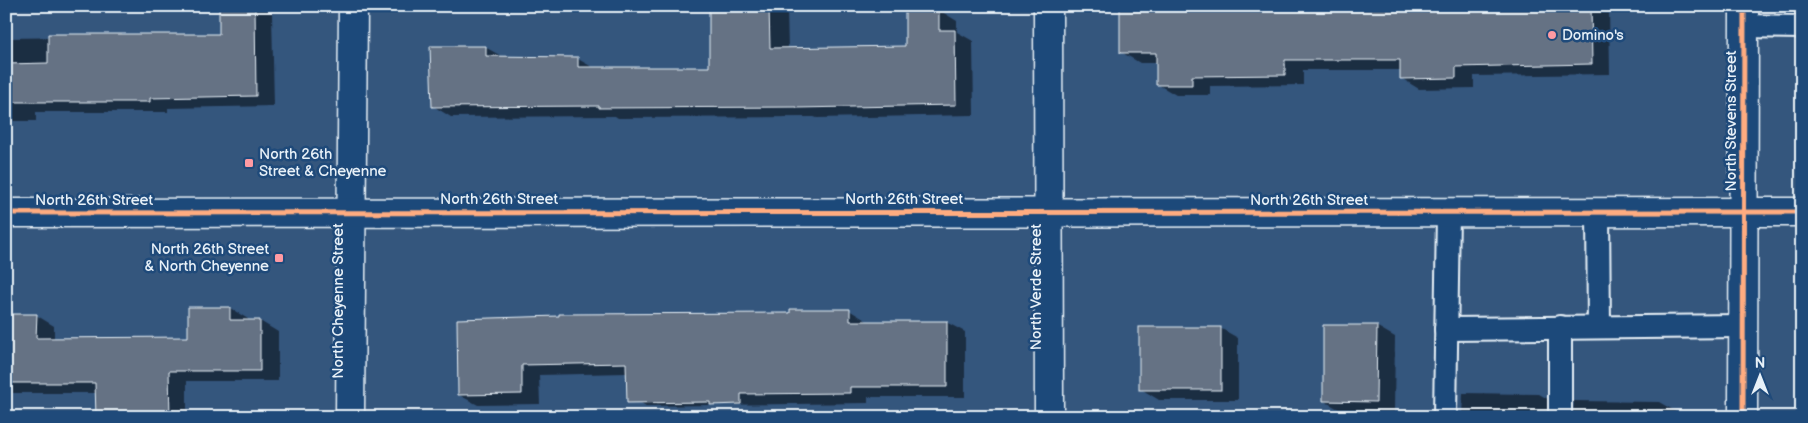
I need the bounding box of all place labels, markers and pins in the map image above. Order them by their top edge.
place label: Domino's [1562,26,1624,45]
marker: Domino's [1546,29,1558,41]
place label: North 26th Street & Cheyenne [259,145,387,181]
marker: North 26th Street & Cheyenne [243,157,255,169]
place label: North 26th Street & North Cheyenne [144,240,269,276]
marker: North 26th Street & North Cheyenne [273,252,285,264]

